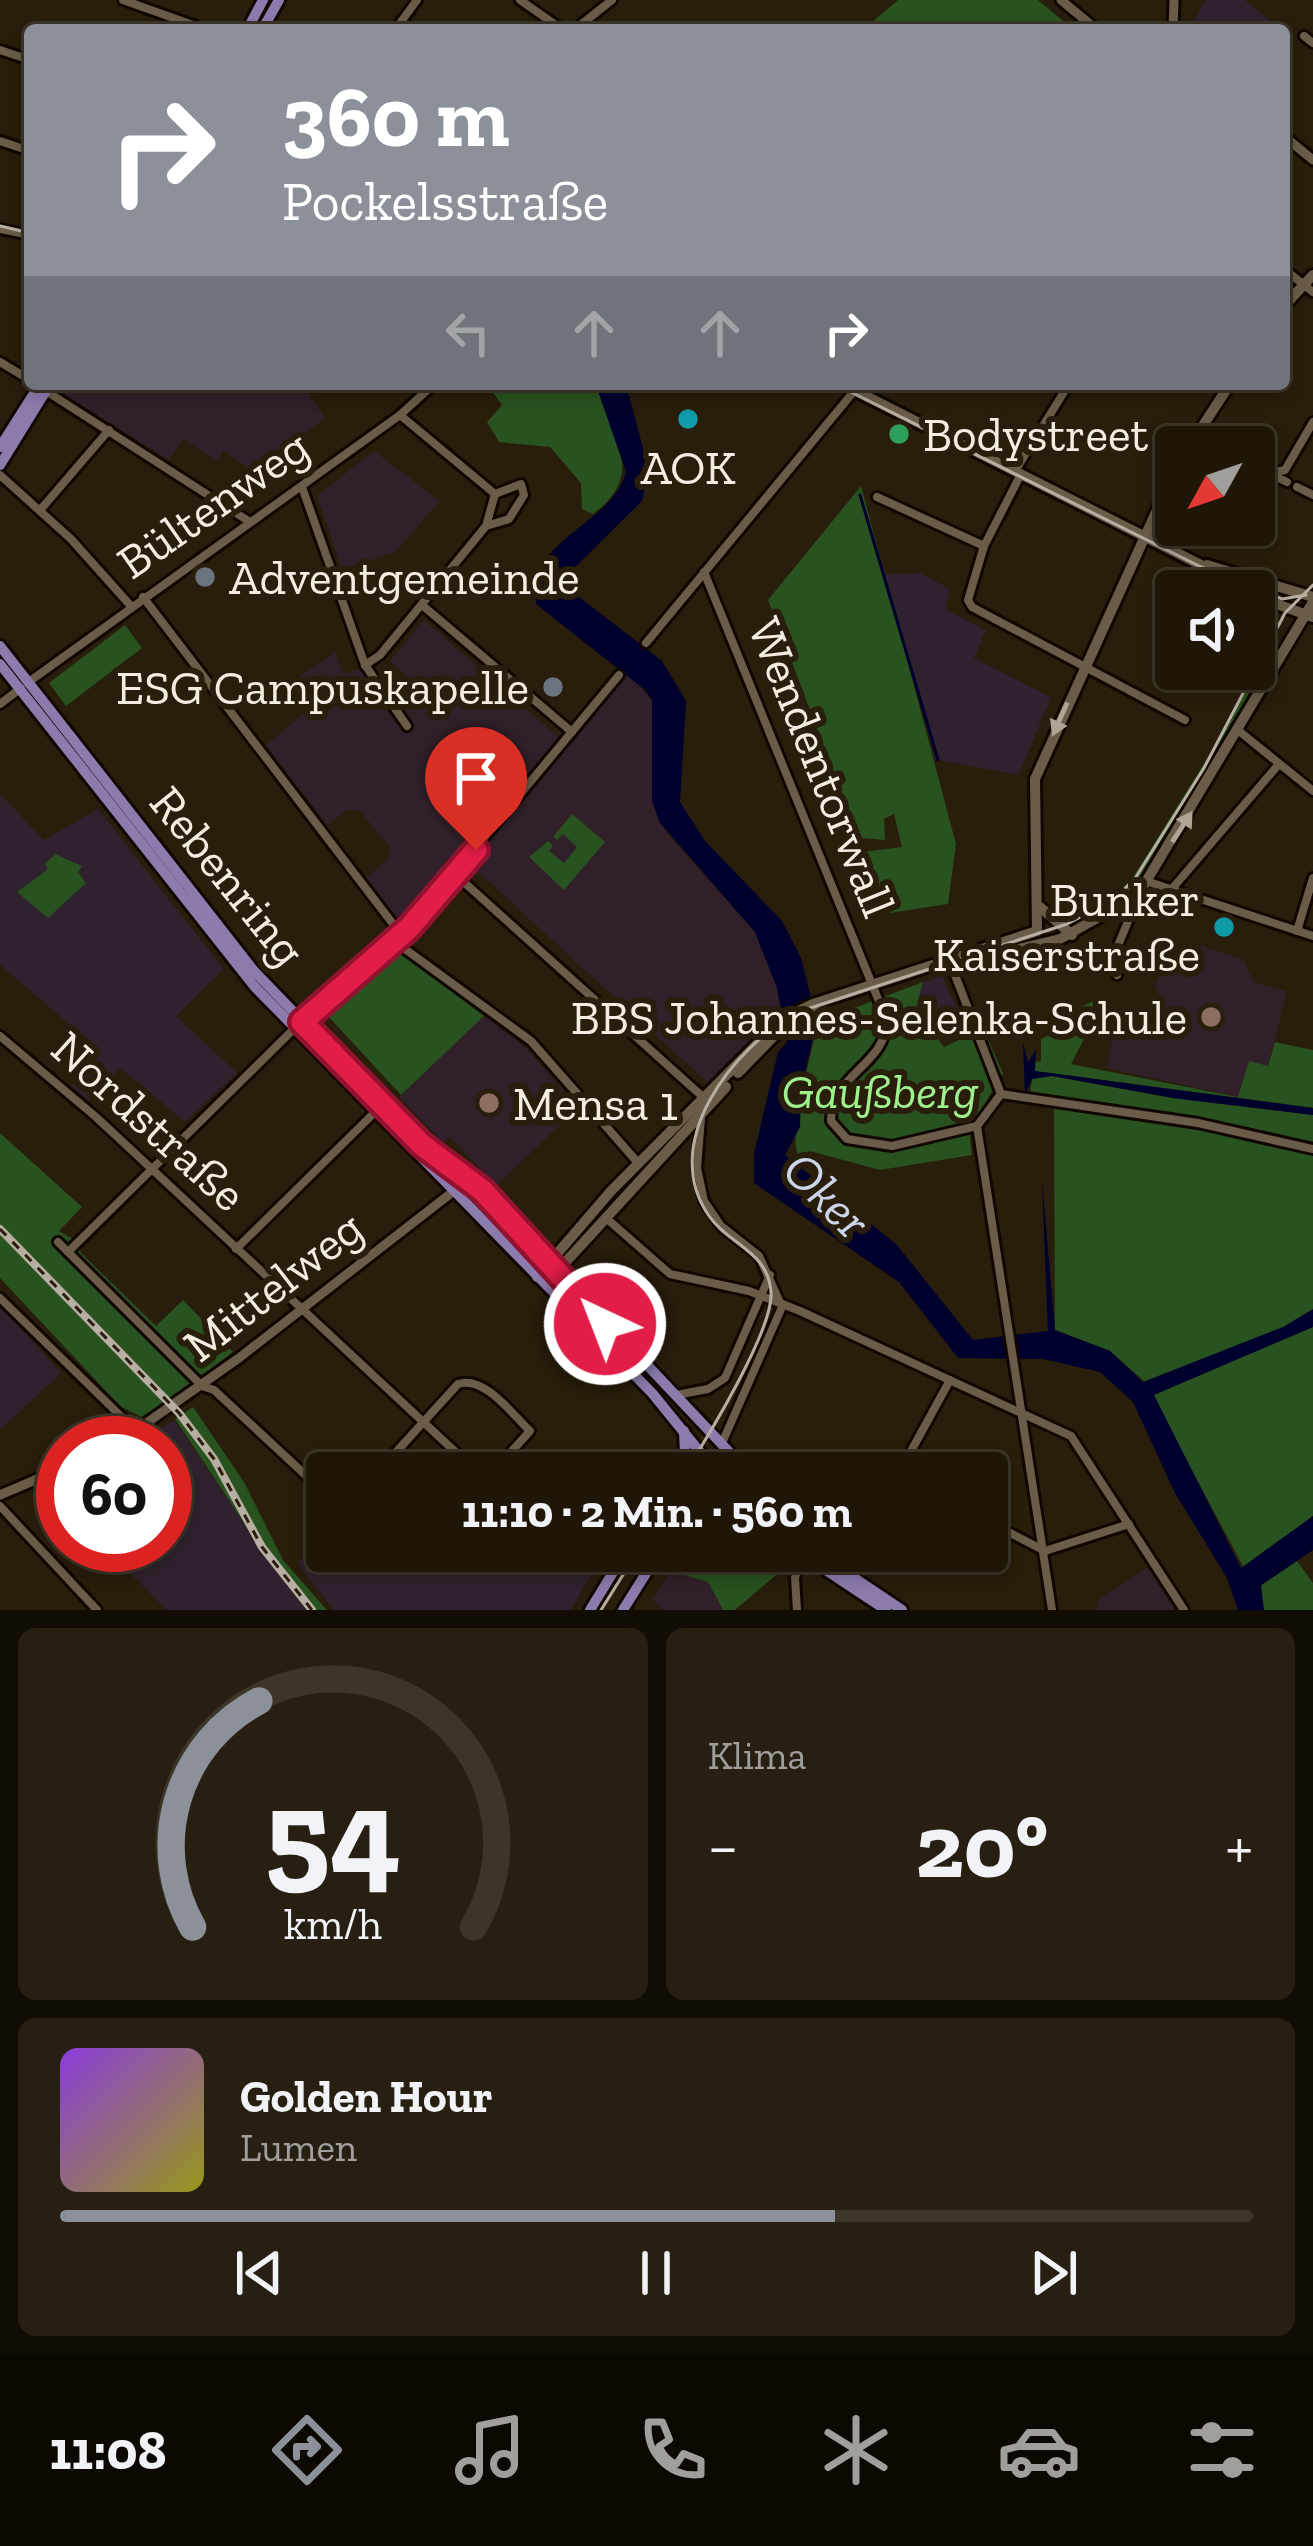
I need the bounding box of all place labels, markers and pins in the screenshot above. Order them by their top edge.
marker: AOK [675,406,701,432]
place label: Bodystreet [923,406,1149,463]
marker: Bodystreet [886,421,912,447]
place label: AOK [640,439,736,496]
place label: Adventgemeinde [229,549,580,606]
marker: Adventgemeinde [192,564,218,590]
place label: ESG Campuskapelle [116,659,529,716]
marker: ESG Campuskapelle [540,674,566,700]
pin [425,727,527,850]
place label: Bunker Kaiserstraße [933,871,1200,983]
marker: Bunker Kaiserstraße [1211,914,1237,940]
place label: BBS Johannes-Selenka-Schule [571,989,1187,1046]
marker: BBS Johannes-Selenka-Schule [1198,1004,1224,1030]
place label: Mensa 1 [513,1075,678,1132]
marker: Mensa 1 [476,1090,502,1116]

